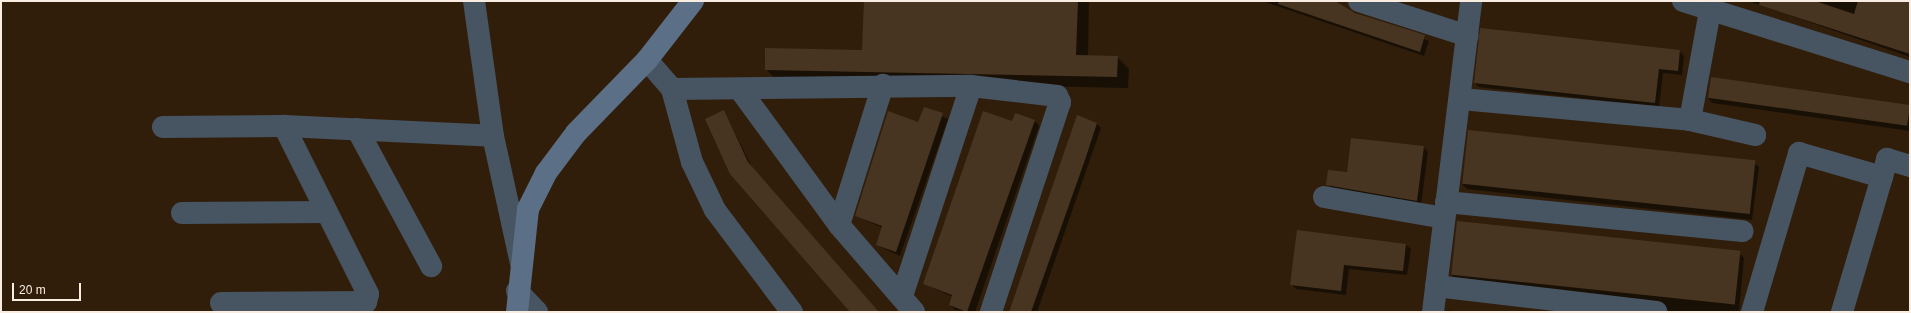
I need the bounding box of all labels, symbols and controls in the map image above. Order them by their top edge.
scale bar [14,275,83,301]
text: 20 m [19,283,46,297]

